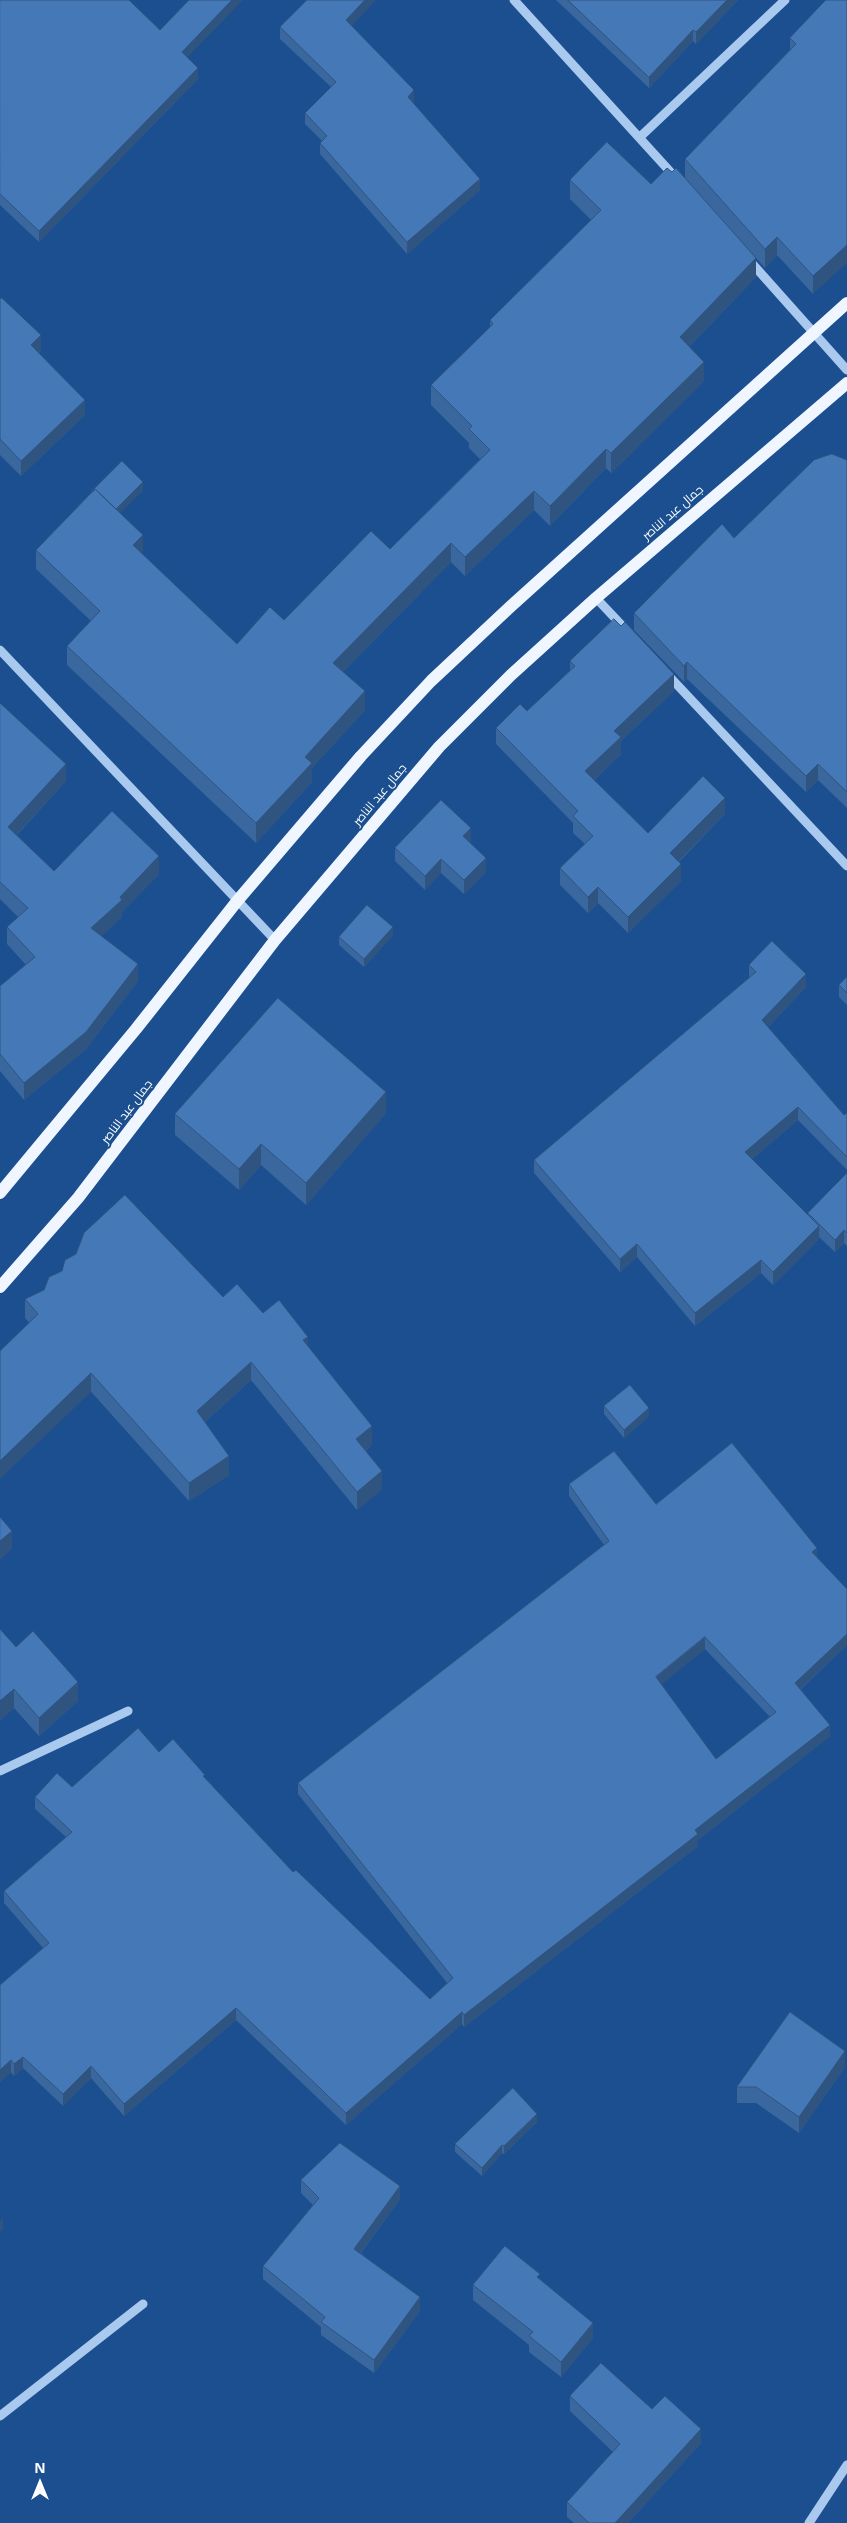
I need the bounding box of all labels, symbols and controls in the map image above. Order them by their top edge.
street label: جمال عبد الناصر [640,483,706,543]
street label: جمال عبد الناصر [350,761,410,829]
street label: جمال عبد الناصر [98,1077,156,1147]
north arrow [15,2458,65,2508]
text: N [34,2458,46,2477]

